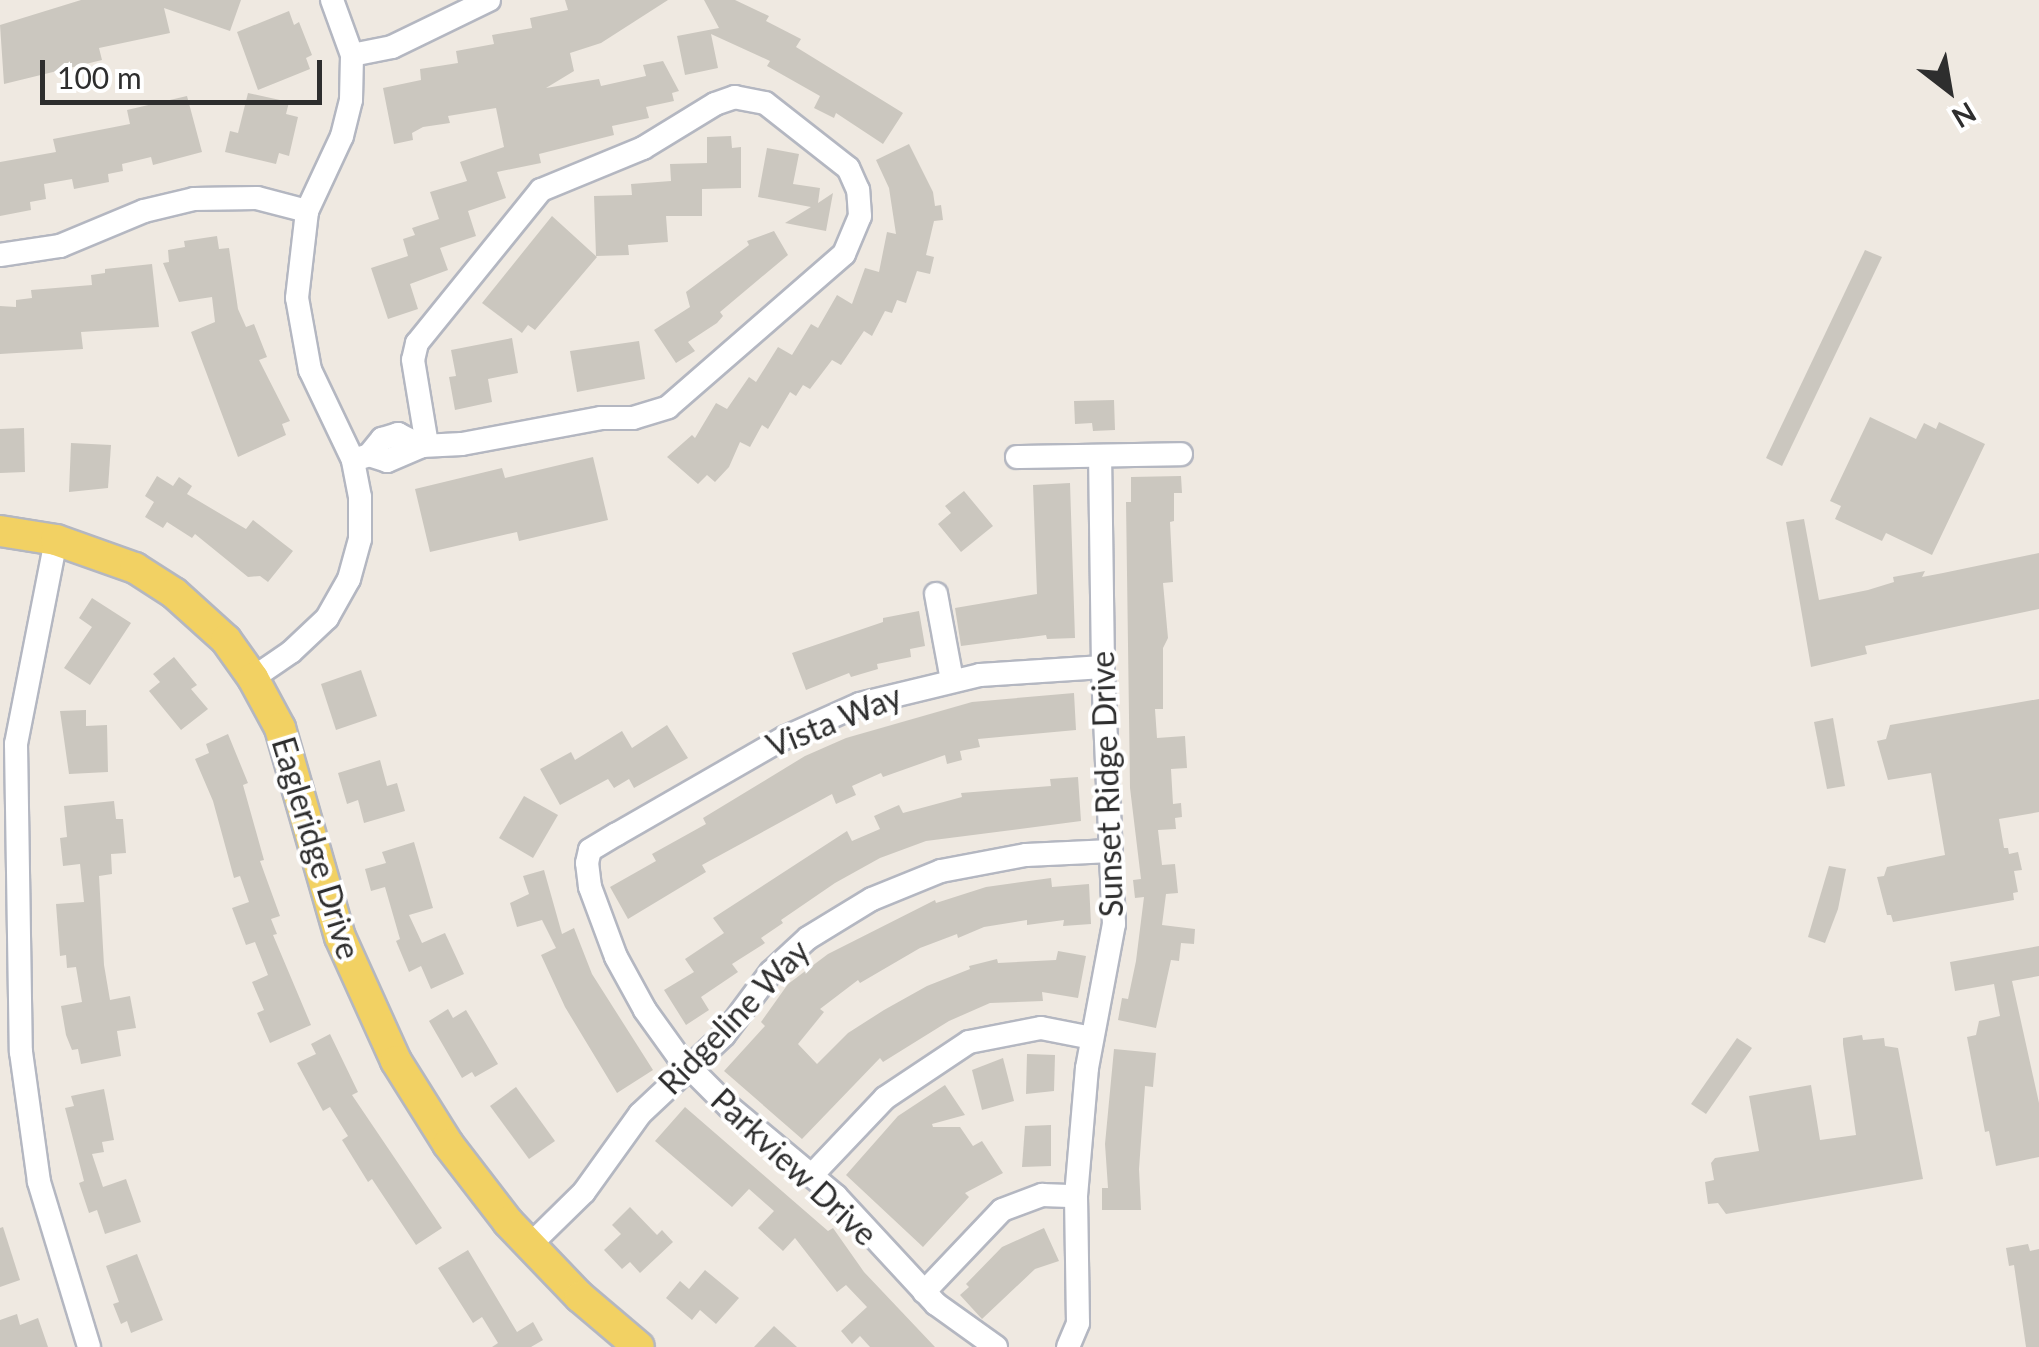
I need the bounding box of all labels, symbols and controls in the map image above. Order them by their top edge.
scale bar [45,40,328,102]
north arrow [1899,40,1999,140]
text: 100 m [57,59,142,95]
text: N [1946,96,1982,136]
street label: Sunset Ridge Drive [1083,650,1131,918]
street label: Vista Way [761,677,907,765]
street label: Eagleridge Drive [264,732,368,964]
street label: Ridgeline Way [651,932,817,1102]
street label: Parkview Drive [703,1080,885,1254]

